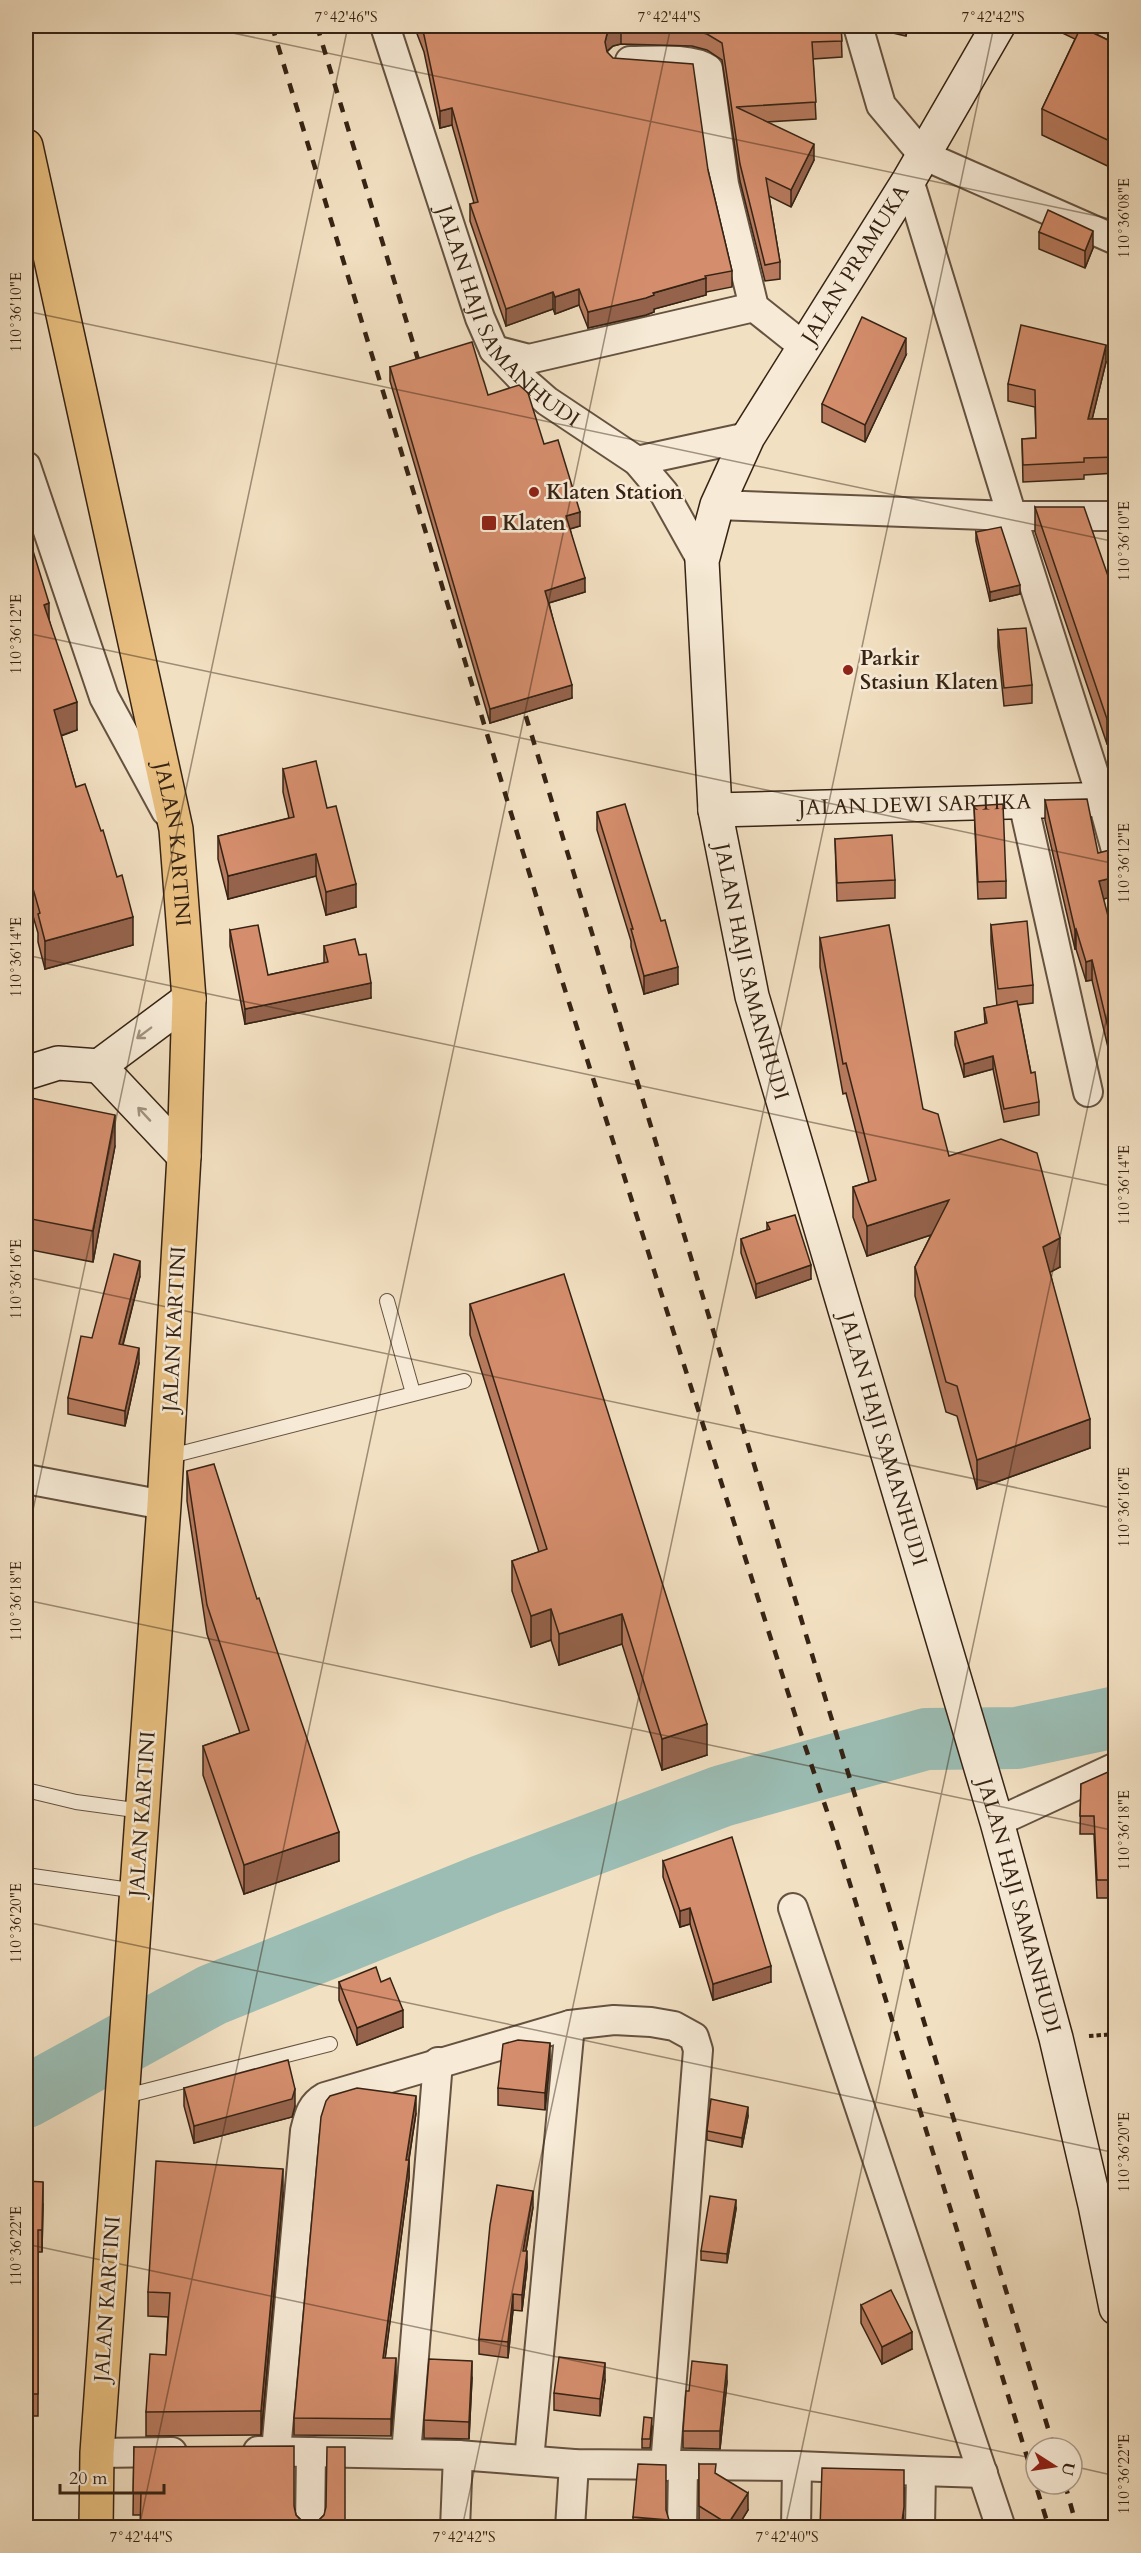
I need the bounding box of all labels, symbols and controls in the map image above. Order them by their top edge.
text: 7°42'46"S [314,7,378,27]
text: 7°42'44"S [637,7,701,27]
text: 7°42'42"S [961,7,1025,27]
text: 110°36'08"E [1114,178,1134,258]
street label: JALAN PRAMUKA [793,179,916,352]
street label: JALAN HAJI SAMANHUDI [428,199,585,434]
text: 110°36'10"E [6,272,26,352]
place label: Klaten Station [546,478,684,507]
marker: Klaten Station [527,485,541,499]
text: 110°36'10"E [1114,501,1134,581]
place label: Klaten [502,509,566,538]
marker: Klaten [480,514,498,532]
text: 110°36'12"E [6,594,26,674]
place label: Parkir Stasiun Klaten [860,644,999,697]
marker: Parkir Stasiun Klaten [841,663,855,677]
street label: JALAN KARTINI [146,756,197,928]
street label: JALAN DEWI SARTIKA [795,787,1032,823]
text: 110°36'12"E [1114,823,1134,903]
street label: JALAN HAJI SAMANHUDI [706,838,796,1103]
text: 110°36'14"E [6,917,26,997]
one-way arrow [137,1026,153,1039]
one-way arrow [136,1106,151,1121]
text: 110°36'14"E [1114,1145,1134,1225]
text: 110°36'16"E [6,1239,26,1319]
street label: JALAN KARTINI [156,1245,193,1416]
street label: JALAN HAJI SAMANHUDI [831,1306,934,1569]
text: 110°36'16"E [1114,1467,1134,1547]
text: 110°36'18"E [6,1561,26,1641]
street label: JALAN KARTINI [122,1730,163,1901]
street label: JALAN HAJI SAMANHUDI [969,1772,1068,2036]
text: 110°36'18"E [1114,1790,1134,1870]
text: 110°36'20"E [6,1883,26,1963]
text: 110°36'20"E [1114,2112,1134,2192]
text: 110°36'22"E [6,2206,26,2286]
street label: JALAN KARTINI [87,2215,128,2386]
text: 110°36'22"E [1114,2434,1134,2514]
north arrow [1024,2436,1084,2496]
scale bar [60,2457,164,2495]
text: U [1056,2460,1080,2478]
text: 20 m [69,2466,108,2491]
text: 7°42'44"S [109,2527,173,2547]
text: 7°42'42"S [432,2527,496,2547]
text: 7°42'40"S [755,2527,819,2547]

